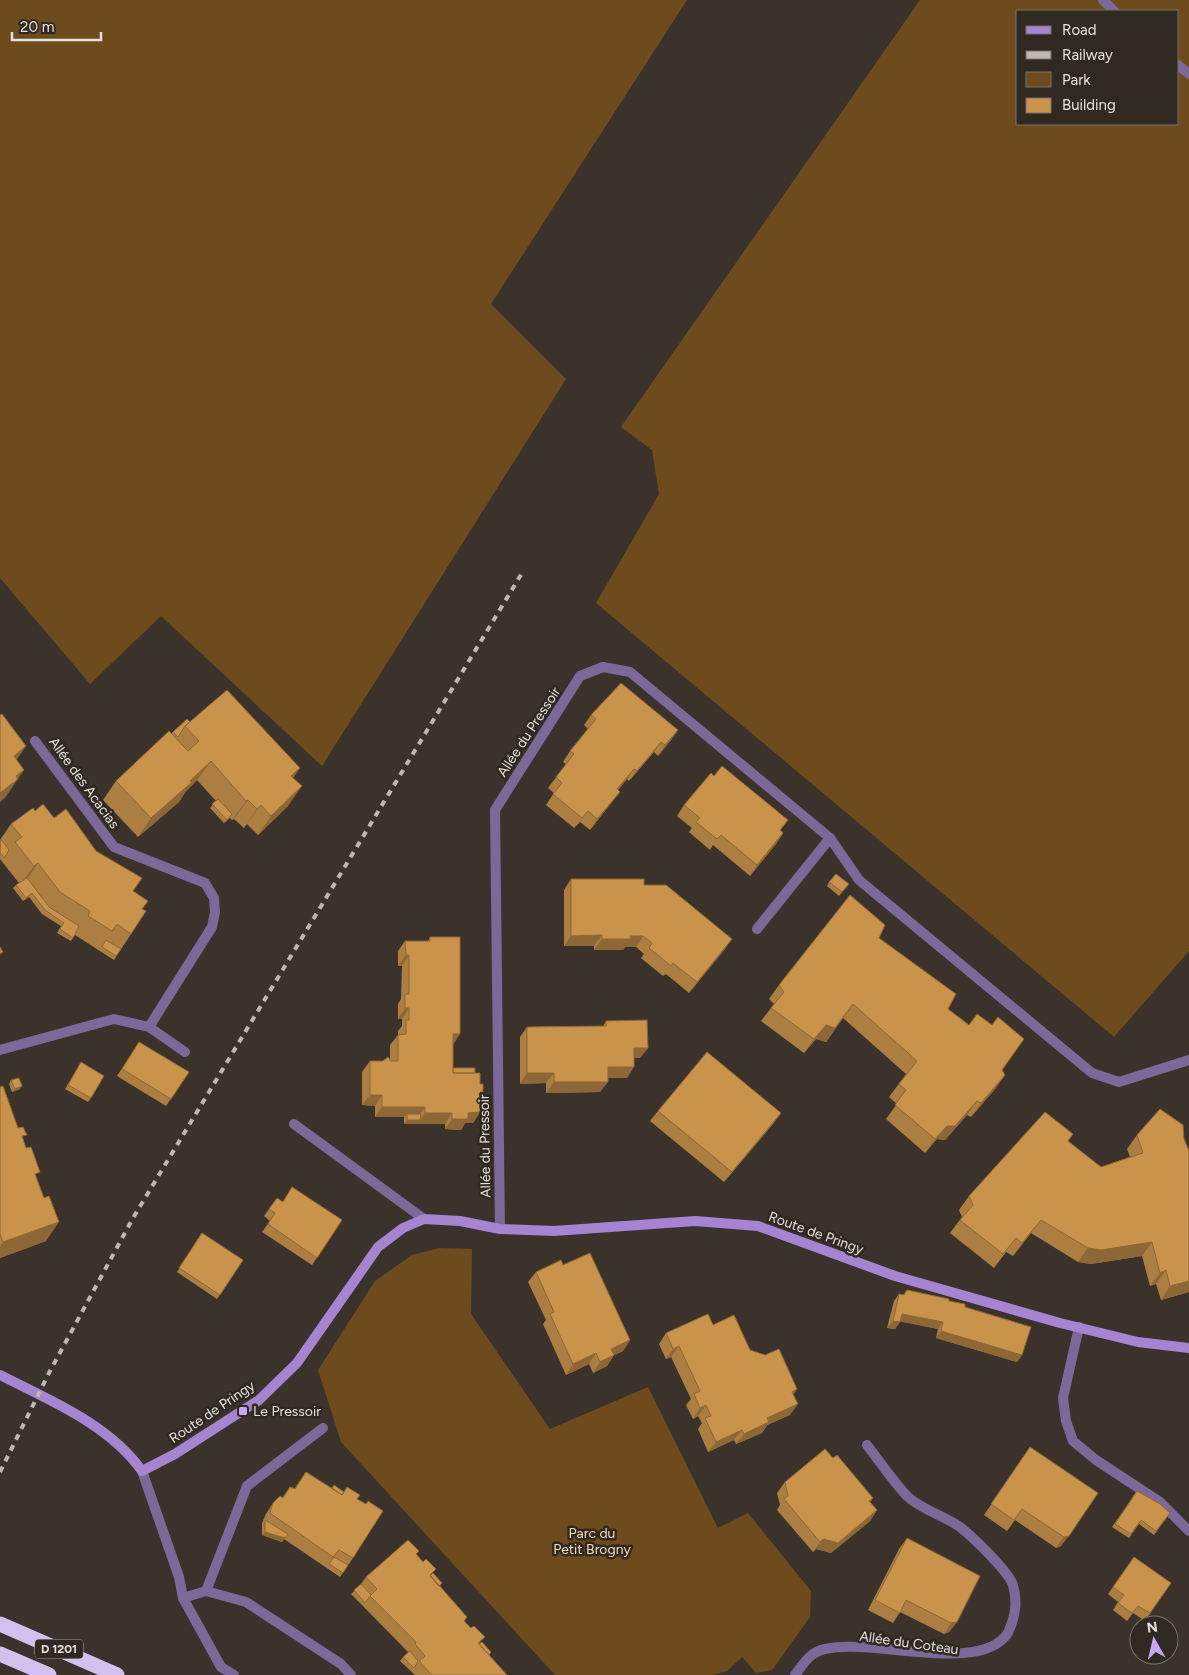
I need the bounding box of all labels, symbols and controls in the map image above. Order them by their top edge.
scale bar [12,10,101,42]
legend [1016,10,1179,125]
text: 20 m [20,18,54,36]
text: Road [1062,21,1097,39]
text: Railway [1062,46,1113,64]
text: Park [1062,71,1091,89]
text: Building [1062,96,1116,114]
street label: Allée du Pressoir [494,684,564,780]
street label: Allée des Acacias [45,734,123,832]
street label: Allée du Pressoir [476,1094,494,1198]
street label: Route de Pringy [766,1208,866,1258]
street label: Route de Pringy [166,1377,259,1447]
place label: Le Pressoir [253,1403,321,1420]
marker: Le Pressoir [237,1405,249,1417]
park label: Parc du Petit Brogny [553,1525,631,1558]
north arrow [1129,1615,1179,1665]
text: N [1146,1618,1159,1637]
street label: Allée du Coteau [858,1628,960,1658]
road number: D 1201 [35,1640,83,1658]

